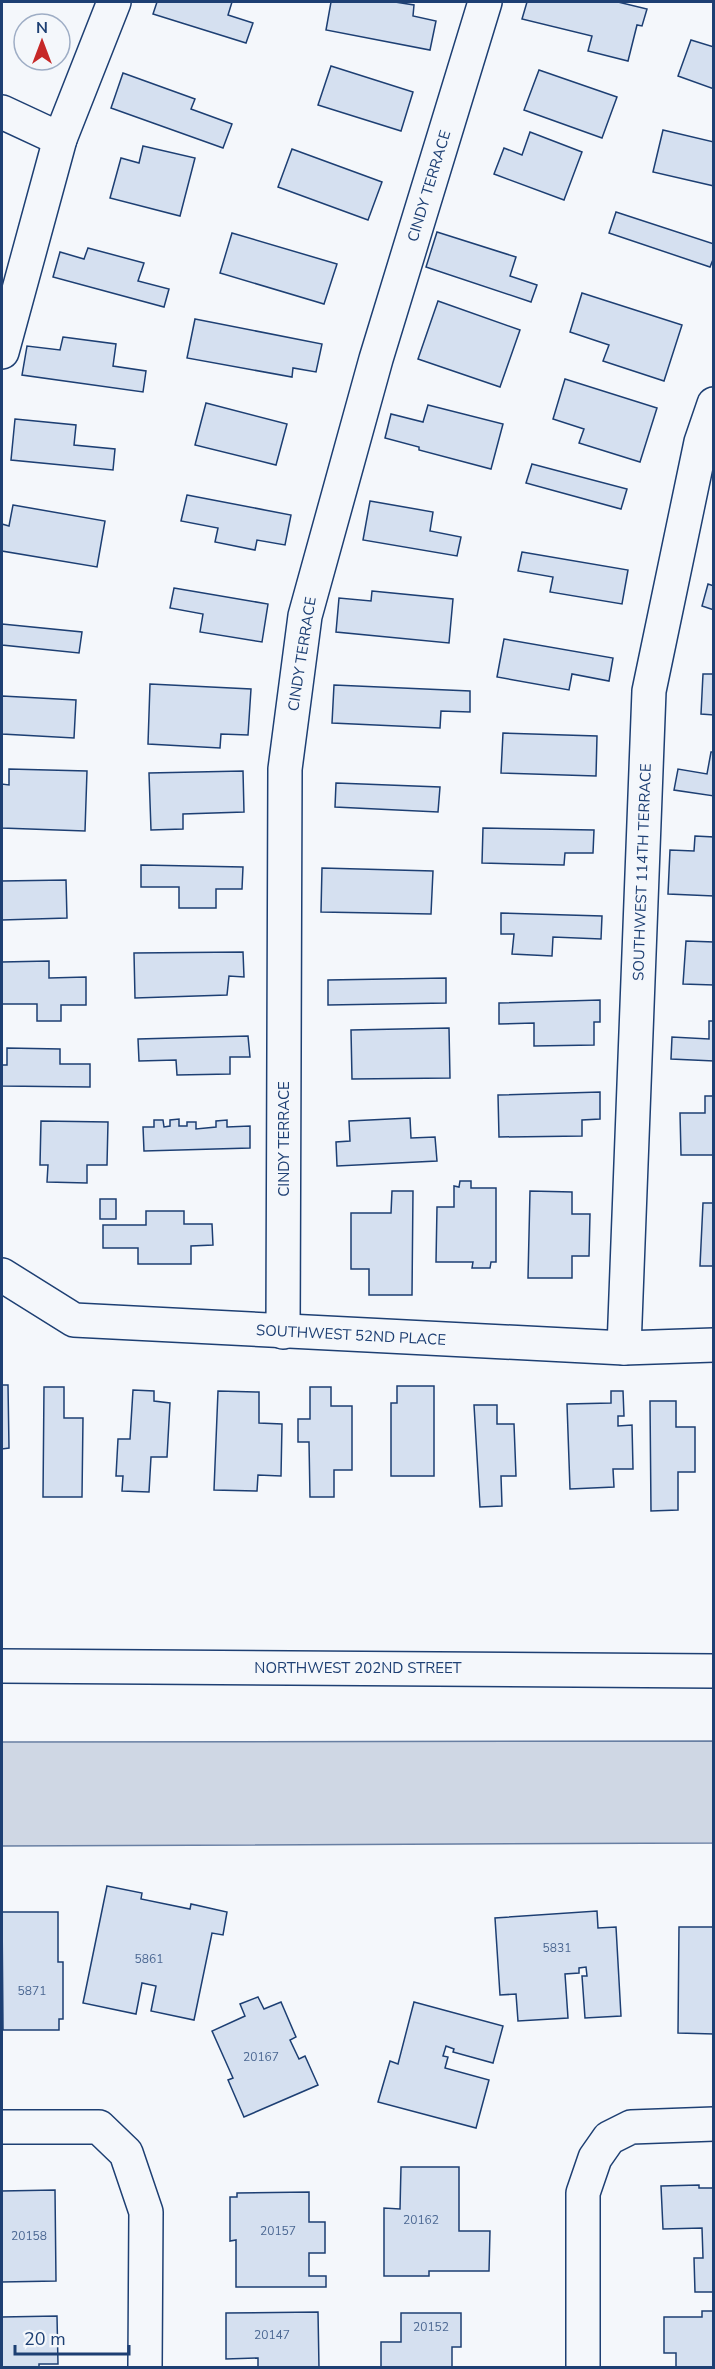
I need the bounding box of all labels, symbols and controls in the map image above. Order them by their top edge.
north arrow [12,12,72,72]
text: N [36,17,48,39]
street label: CINDY TERRACE [403,128,455,244]
street label: CINDY TERRACE [283,595,321,713]
street label: SOUTHWEST 114TH TERRACE [628,763,656,981]
street label: CINDY TERRACE [274,1081,294,1197]
street label: SOUTHWEST 52ND PLACE [256,1320,446,1350]
street label: NORTHWEST 202ND STREET [254,1658,462,1678]
house number: 5831 [543,1940,571,1956]
house number: 5861 [135,1951,163,1967]
house number: 5871 [18,1983,46,1999]
house number: 20167 [243,2049,279,2065]
house number: 20162 [403,2212,439,2228]
house number: 20157 [260,2223,296,2239]
house number: 20158 [11,2228,47,2244]
scale bar [15,2318,129,2356]
house number: 20152 [413,2319,449,2335]
text: 20 m [24,2327,66,2351]
house number: 20147 [254,2327,290,2343]

